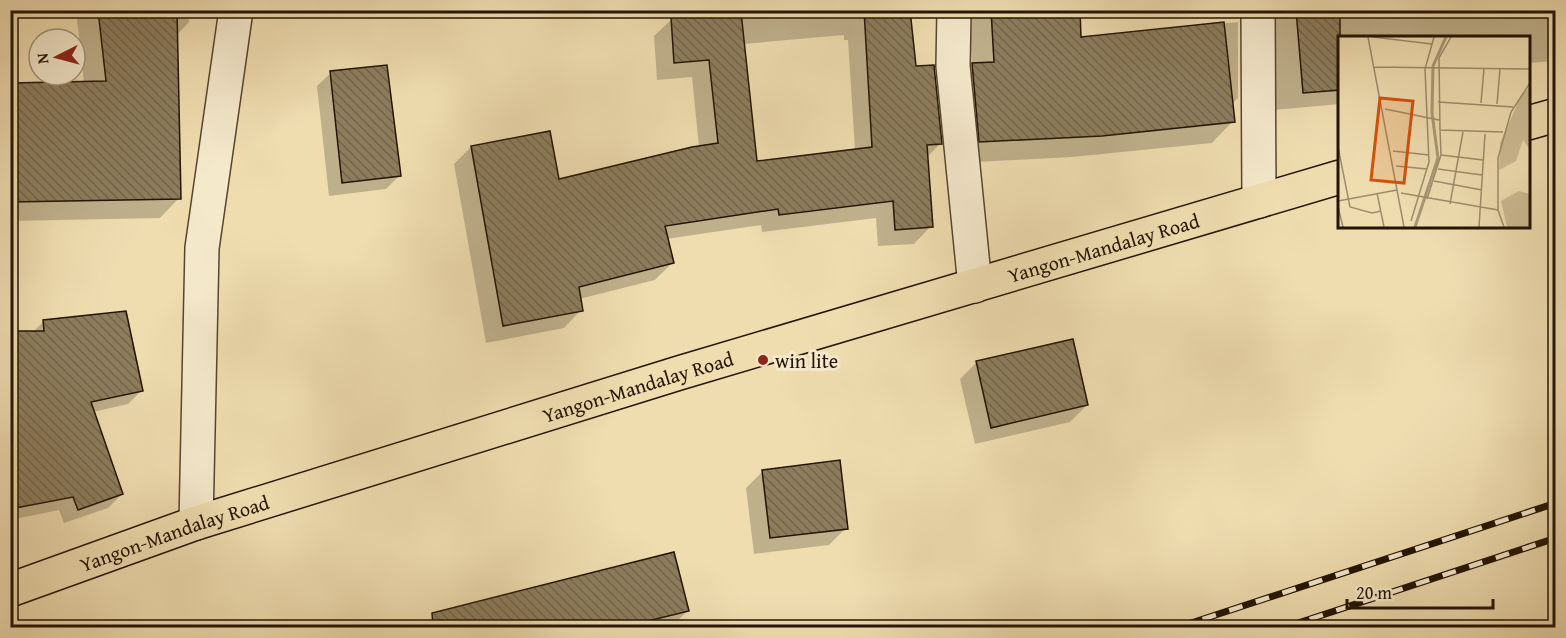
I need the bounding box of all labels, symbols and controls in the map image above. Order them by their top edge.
north arrow [27,27,87,87]
inset map [1338,36,1530,228]
text: N [30,52,55,65]
street label: Yangon-Mandalay Road [1004,205,1203,289]
street label: Yangon-Mandalay Road [538,343,737,429]
place label: win lite [775,346,838,375]
marker: win lite [756,353,770,367]
street label: Yangon-Mandalay Road [75,487,273,578]
scale bar [1347,572,1492,610]
text: 20 m [1356,579,1392,606]

